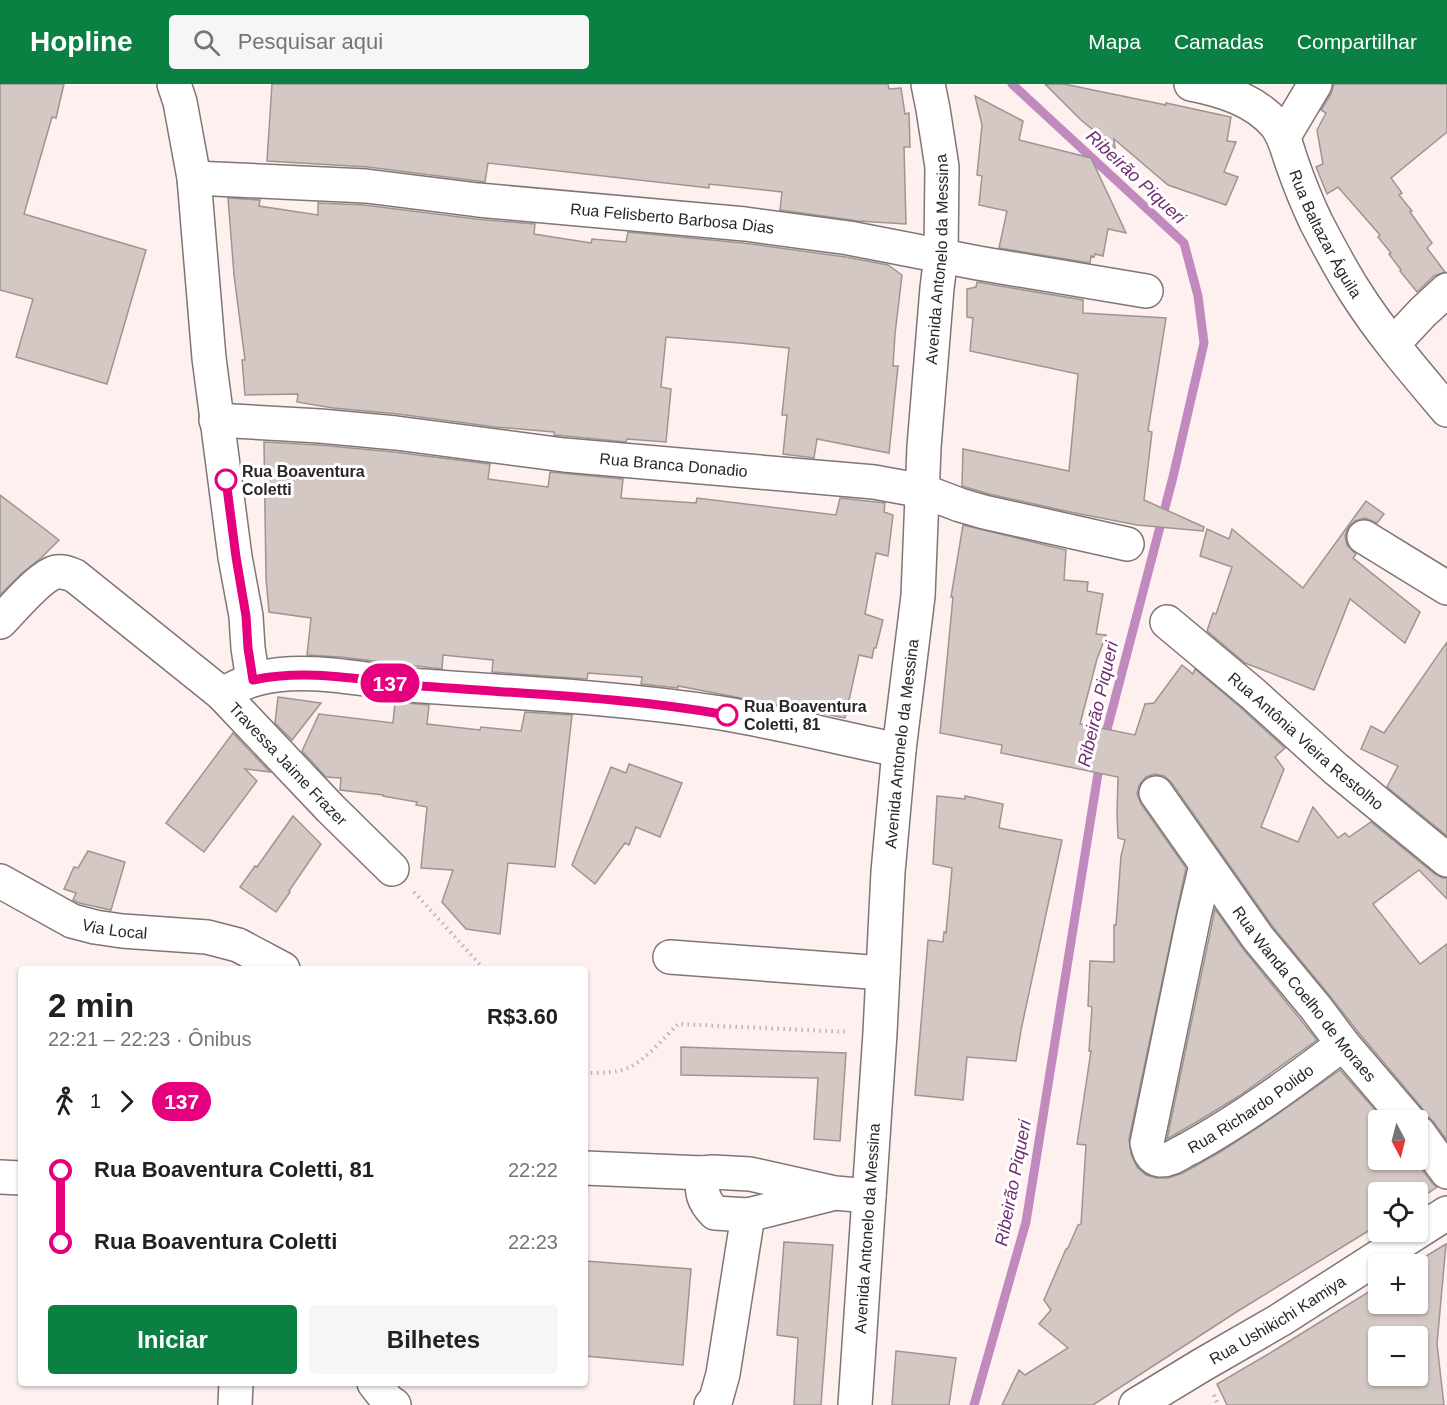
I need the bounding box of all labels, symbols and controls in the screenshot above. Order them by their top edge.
search box [169,15,589,69]
text: Hopline [30,26,133,57]
icon: search [190,26,223,59]
text: Pesquisar aqui [238,29,383,54]
text: Mapa [1088,30,1141,53]
text: Camadas [1174,30,1264,53]
text: Compartilhar [1297,30,1417,53]
water label: Ribeirão Piqueri [1082,126,1190,229]
street label: Avenida Antonelo da Messina [923,153,951,365]
street label: Rua Baltazar Águila [1286,167,1365,301]
street label: Rua Felisberto Barbosa Dias [569,200,775,237]
street label: Rua Branca Donadio [599,450,748,480]
place label: Rua Boaventura Coletti [242,463,365,498]
marker: Rua Boaventura Coletti [215,469,237,491]
street label: Avenida Antonelo da Messina [882,638,922,849]
water label: Ribeirão Piqueri [1074,638,1122,769]
line badge: 137 [356,664,424,702]
street label: Rua Antônia Vieira Restolho [1225,669,1387,813]
text: 137 [372,672,408,695]
place label: Rua Boaventura Coletti, 81 [744,698,867,733]
street label: Travessa Jaime Frazer [226,699,351,829]
marker: Rua Boaventura Coletti, 81 [716,704,738,726]
street label: Rua Wanda Coelho de Moraes [1229,903,1379,1085]
street label: Via Local [80,916,148,942]
text: 2 min [48,987,134,1024]
text: R$3.60 [487,1004,558,1029]
text: 22:21 – 22:23 · Ônibus [48,1028,251,1050]
street label: Rua Richardo Polido [1185,1061,1317,1157]
icon: walk [48,1085,81,1118]
icon: forward [110,1085,143,1118]
text: 1 [90,1090,101,1112]
text: 137 [164,1090,199,1113]
north arrow [1368,1110,1428,1170]
map controls [1368,1110,1428,1386]
water label: Ribeirão Piqueri [991,1117,1035,1248]
street label: Avenida Antonelo da Messina [852,1123,883,1334]
text: Rua Boaventura Coletti, 81 [94,1157,374,1182]
text: 22:22 [508,1159,558,1181]
button: locate [1368,1182,1428,1242]
text: Rua Boaventura Coletti [94,1229,337,1254]
text: 22:23 [508,1231,558,1253]
button: + [1368,1254,1428,1314]
street label: Rua Ushikichi Kamiya [1207,1272,1349,1368]
button: Iniciar [48,1305,297,1374]
button: Bilhetes [309,1305,558,1374]
button: − [1368,1326,1428,1386]

